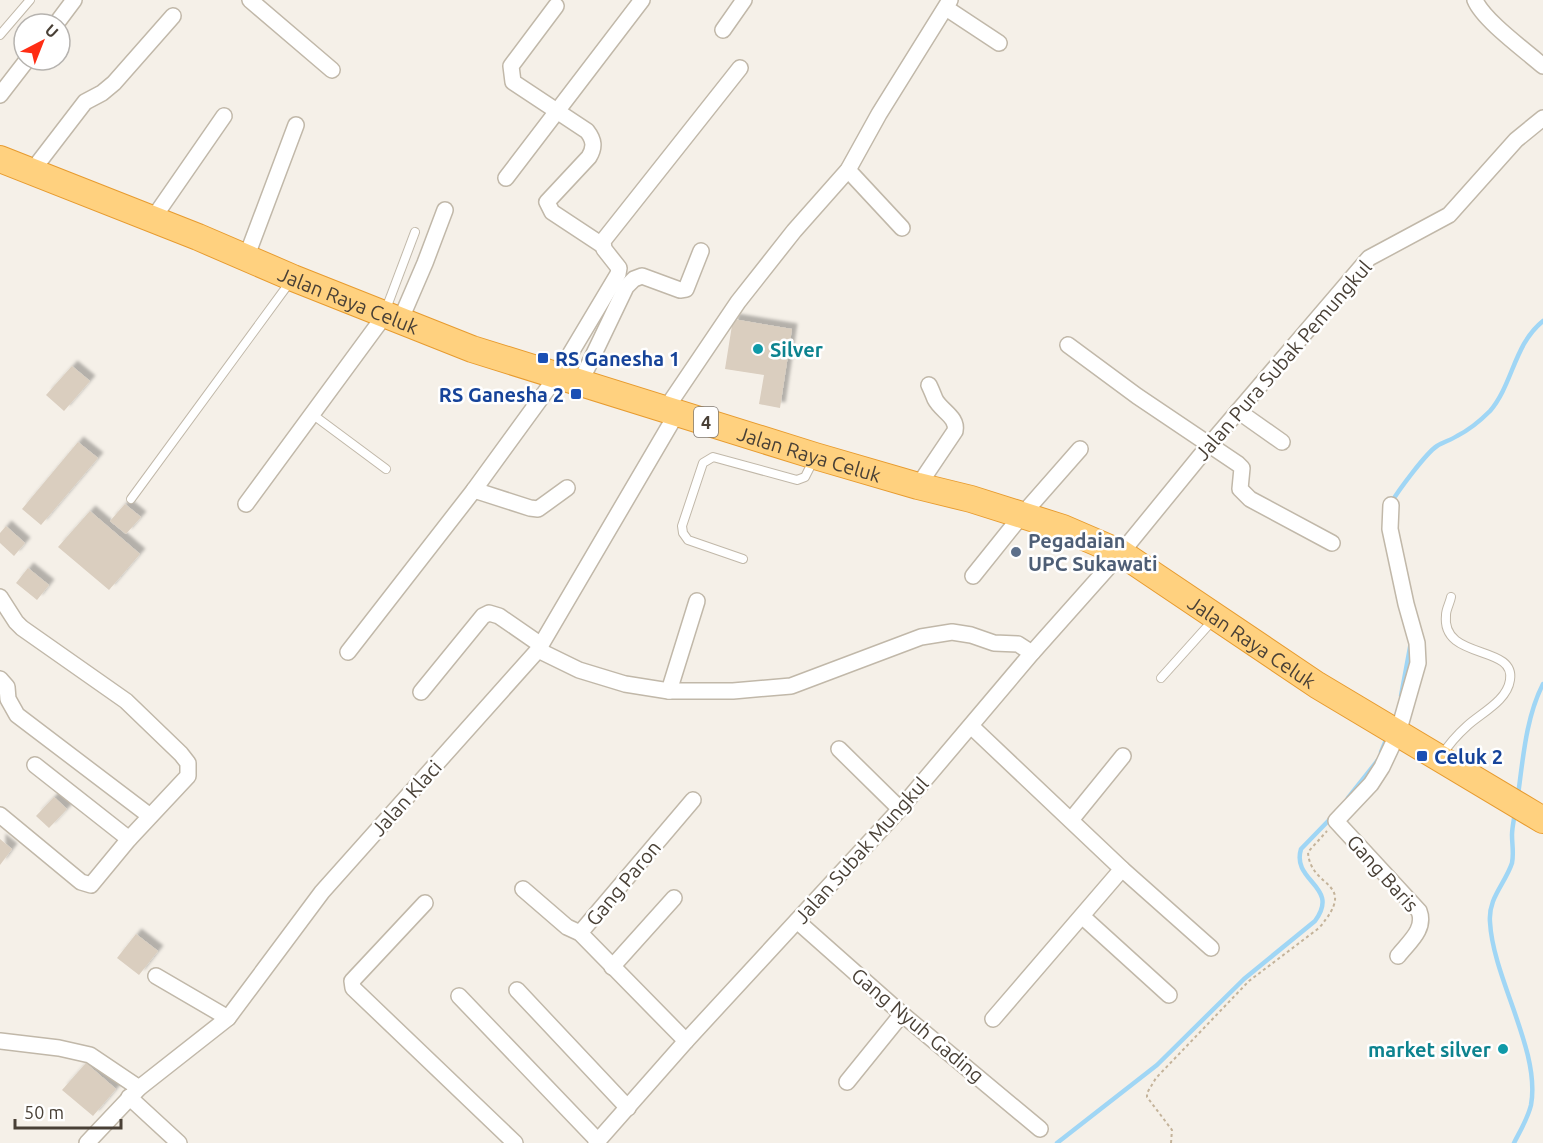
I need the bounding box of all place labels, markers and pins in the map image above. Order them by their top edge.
place label: Silver [770,338,824,361]
marker: Silver [751,342,765,356]
place label: RS Ganesha 1 [555,347,680,370]
marker: RS Ganesha 1 [536,351,550,365]
place label: RS Ganesha 2 [439,383,564,406]
marker: RS Ganesha 2 [569,387,583,401]
place label: Pegadaian UPC Sukawati [1028,529,1158,575]
marker: Pegadaian UPC Sukawati [1009,545,1023,559]
place label: Celuk 2 [1434,745,1503,768]
marker: Celuk 2 [1415,749,1429,763]
place label: market silver [1368,1038,1492,1061]
marker: market silver [1496,1042,1510,1056]

